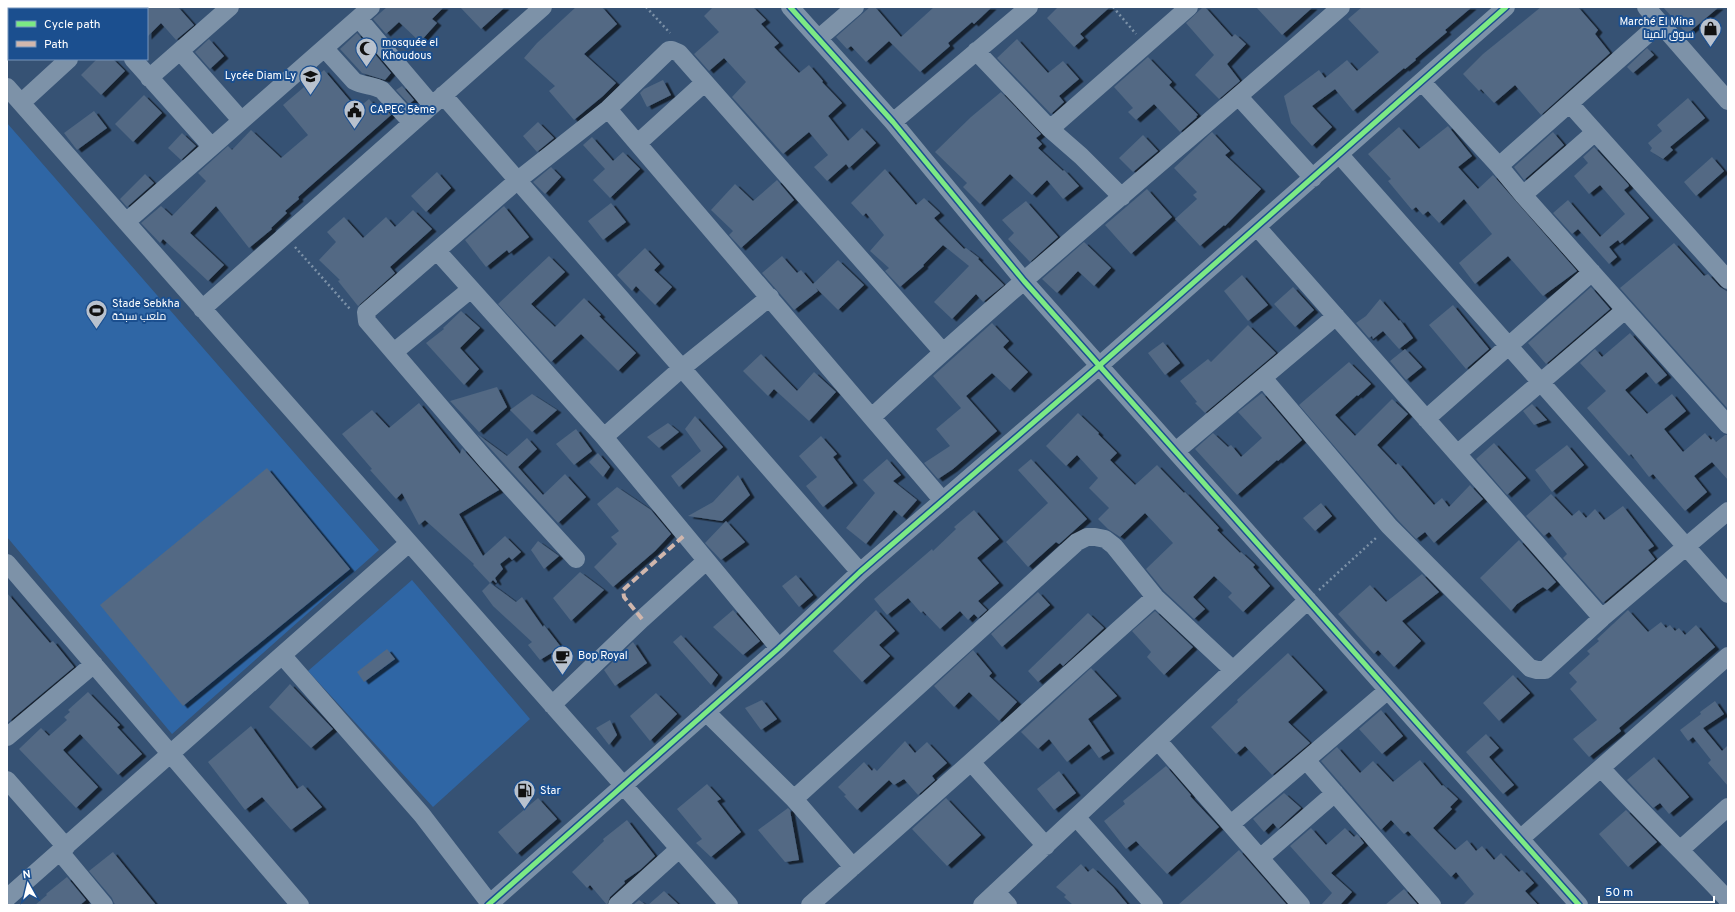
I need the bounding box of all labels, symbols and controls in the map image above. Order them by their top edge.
legend [8,8,148,60]
place label: Marché El Mina سوق المينا [1619,15,1694,42]
shop icon: Marché El Mina سوق المينا [1697,15,1723,48]
text: Cycle path [44,17,101,33]
mosque icon: mosquée el Khoudous [354,36,380,69]
place label: mosquée el Khoudous [382,36,438,63]
text: Path [44,37,69,53]
school or university icon: Lycée Diam Ly [298,63,324,96]
place label: Lycée Diam Ly [225,69,296,83]
public building icon: CAPEC 5ème [341,97,367,130]
place label: CAPEC 5ème [370,103,435,117]
sports icon: Stade Sebkha ملعب سبخة [84,297,110,330]
place label: Stade Sebkha ملعب سبخة [112,297,180,324]
cafe icon: Bop Royal [549,643,575,676]
place label: Bop Royal [578,649,628,663]
fuel station icon: Star [511,778,537,811]
place label: Star [540,784,561,798]
north arrow [8,864,48,904]
text: N [22,868,32,883]
scale bar [1599,878,1714,904]
text: 50 m [1605,885,1633,901]

